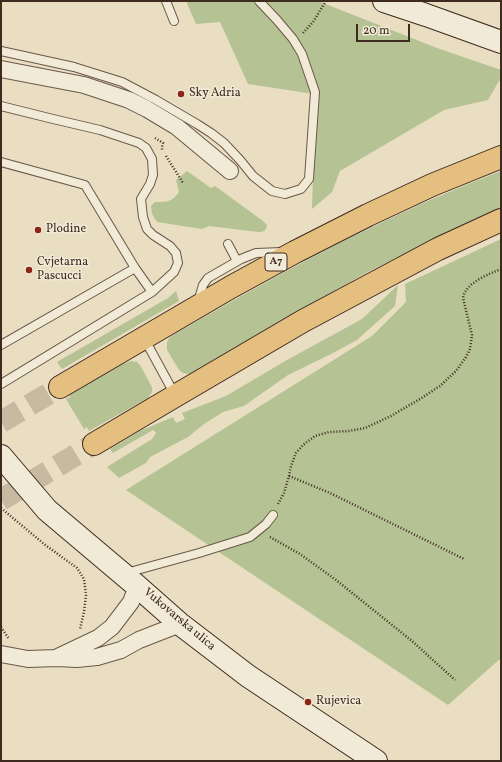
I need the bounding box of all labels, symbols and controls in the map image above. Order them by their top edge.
scale bar [358,16,412,42]
text: 20 m [363,23,390,39]
place label: Sky Adria [189,87,241,101]
marker: Sky Adria [176,89,186,99]
place label: Plodine [46,223,86,237]
marker: Plodine [33,225,43,235]
road number: A7 [265,253,287,271]
place label: Cvjetarna Pascucci [37,256,88,284]
marker: Cvjetarna Pascucci [24,265,34,275]
street label: Vukovarska ulica [140,586,218,654]
place label: Rujevica [316,695,361,709]
marker: Rujevica [303,697,313,707]

